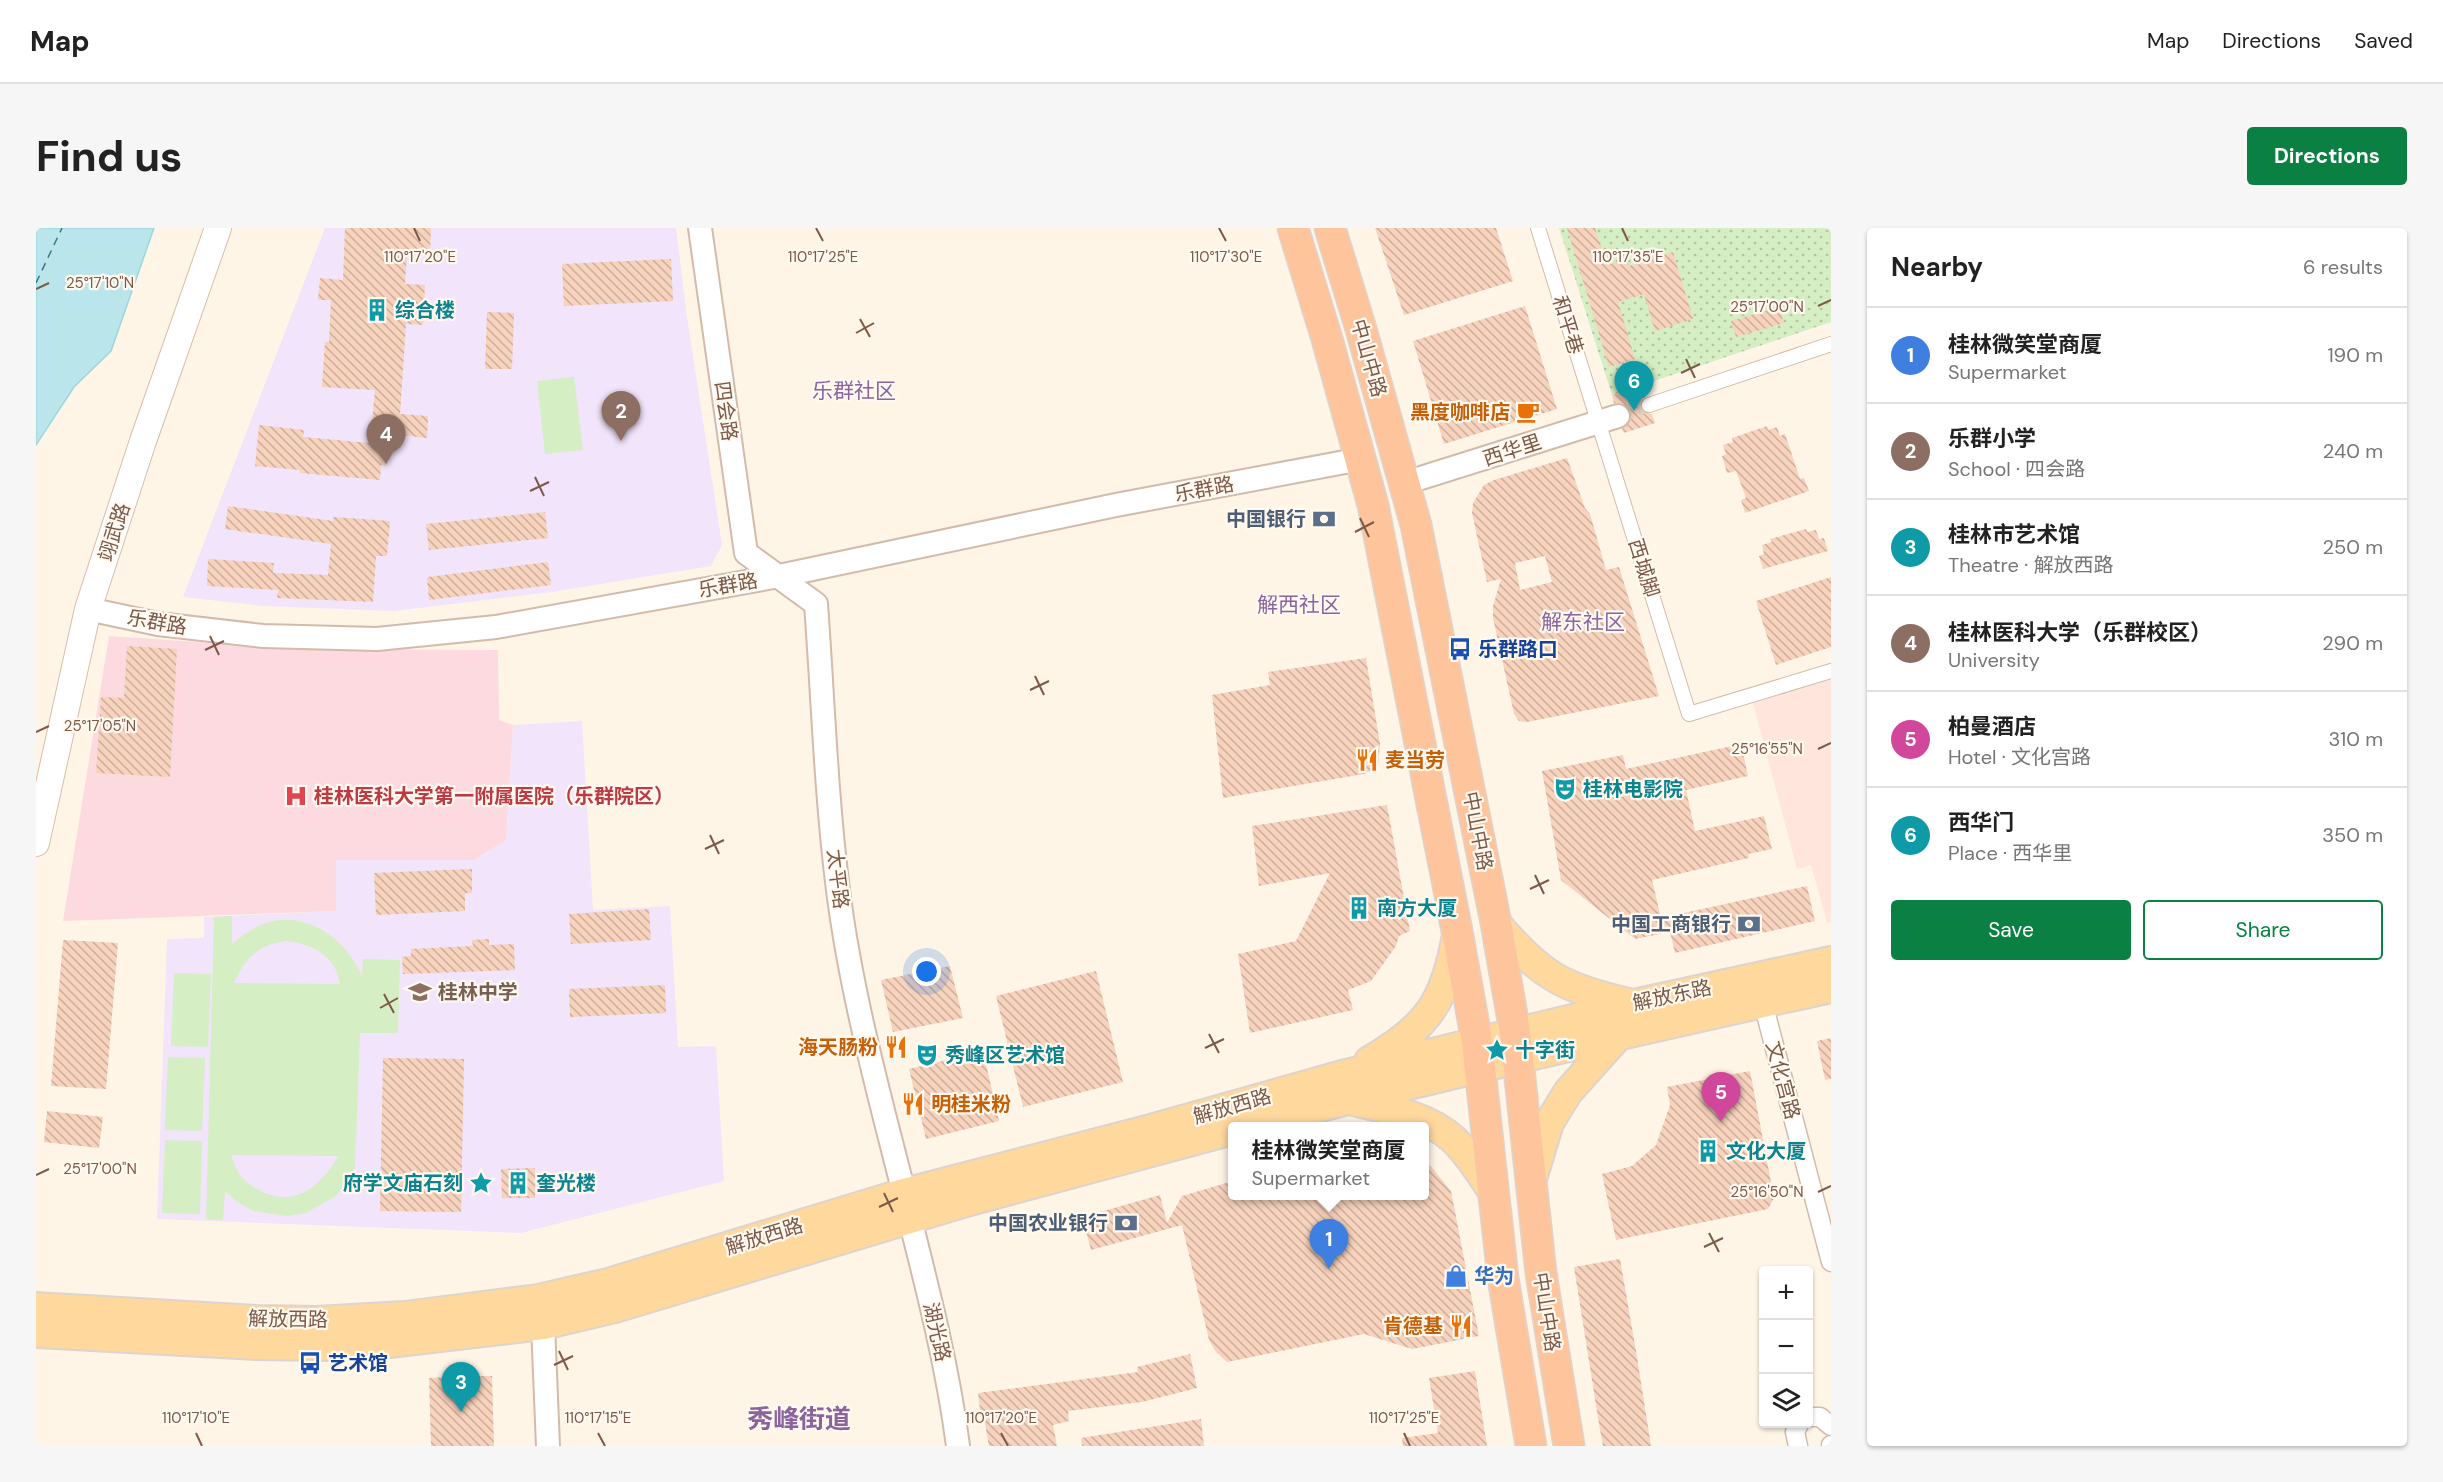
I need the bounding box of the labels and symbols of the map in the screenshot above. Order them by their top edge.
text: 110°17'20"E [384,247,456,267]
text: 110°17'25"E [788,247,858,267]
text: 110°17'30"E [1190,247,1262,267]
text: 110°17'35"E [1593,247,1663,267]
text: 25°17'10"N [66,273,134,293]
street label: 和平巷 [1547,293,1589,357]
building icon: 综合楼 [364,297,390,323]
place label: 综合楼 [395,297,455,323]
text: 25°17'00"N [1730,297,1804,317]
street label: 中山中路 [1345,316,1393,400]
pin: 6 [1614,362,1654,411]
district label: 乐群社区 [812,377,896,405]
street label: 四会路 [709,379,743,443]
pin: 2 [602,392,640,441]
place label: 黑度咖啡店 [1410,399,1510,425]
cafe icon: 黑度咖啡店 [1515,399,1541,425]
pin: 4 [366,414,406,464]
street label: 西华里 [1479,428,1545,472]
street label: 乐群路 [1172,471,1236,507]
street label: 翊武路 [92,499,136,565]
place label: 中国银行 [1226,506,1306,532]
bank icon: 中国银行 [1311,506,1337,532]
street label: 西城脚 [1623,536,1665,600]
street label: 乐群路 [696,567,760,603]
district label: 解西社区 [1257,591,1341,619]
street label: 乐群路 [125,604,189,640]
district label: 解东社区 [1541,608,1625,636]
bus stop icon: 乐群路口 [1447,636,1473,662]
place label: 乐群路口 [1478,636,1558,662]
text: 25°17'05"N [64,716,136,736]
text: 25°16'55"N [1731,739,1803,759]
restaurant icon: 麦当劳 [1354,747,1380,773]
place label: 麦当劳 [1385,747,1445,773]
theatre icon: 桂林电影院 [1552,776,1578,802]
place label: 桂林电影院 [1583,776,1683,802]
hospital icon: 桂林医科大学第一附属医院（乐群院区） [283,783,309,809]
place label: 桂林医科大学第一附属医院（乐群院区） [314,783,674,809]
street label: 中山中路 [1458,789,1498,873]
street label: 太平路 [821,848,855,910]
building icon: 南方大厦 [1346,895,1372,921]
place label: 南方大厦 [1377,895,1457,921]
place label: 中国工商银行 [1611,911,1731,937]
bank icon: 中国工商银行 [1736,911,1762,937]
your location [912,957,941,986]
street label: 解放东路 [1630,974,1714,1016]
school or university icon: 桂林中学 [407,979,433,1005]
place label: 桂林中学 [438,979,518,1005]
place label: 海天肠粉 [798,1034,878,1060]
restaurant icon: 海天肠粉 [883,1034,909,1060]
place icon: 十字街 [1484,1037,1510,1063]
place label: 十字街 [1515,1037,1575,1063]
street label: 文化宫路 [1760,1038,1806,1122]
theatre icon: 秀峰区艺术馆 [914,1042,940,1068]
place label: 秀峰区艺术馆 [945,1042,1065,1068]
pin: 5 [1702,1072,1740,1122]
street label: 解放西路 [1190,1082,1274,1130]
restaurant icon: 明桂米粉 [900,1091,926,1117]
place label: 明桂米粉 [931,1091,1011,1117]
building icon: 文化大厦 [1695,1138,1721,1164]
place label: 文化大厦 [1726,1138,1806,1164]
text: 25°17'00"N [63,1159,137,1179]
place label: 府学文庙石刻 [343,1170,463,1196]
place icon: 府学文庙石刻 [468,1170,494,1196]
building icon: 奎光楼 [505,1170,531,1196]
place label: 奎光楼 [536,1170,596,1196]
text: 25°16'50"N [1730,1182,1804,1202]
place label: 中国农业银行 [988,1210,1108,1236]
bank icon: 中国农业银行 [1113,1210,1139,1236]
street label: 解放西路 [722,1212,806,1260]
pin: 1 [1310,1220,1348,1269]
shop icon: 华为 [1443,1263,1469,1289]
place label: 华为 [1474,1263,1514,1289]
street label: 中山中路 [1528,1270,1566,1354]
street label: 湖光路 [918,1300,956,1364]
street label: 解放西路 [248,1305,328,1333]
place label: 肯德基 [1383,1313,1443,1339]
restaurant icon: 肯德基 [1448,1313,1474,1339]
bus stop icon: 艺术馆 [297,1350,323,1376]
place label: 艺术馆 [328,1350,388,1376]
pin: 3 [442,1362,480,1412]
district label: 秀峰街道 [747,1402,851,1436]
text: 110°17'10"E [162,1408,230,1428]
text: 110°17'15"E [565,1408,631,1428]
text: 110°17'20"E [965,1408,1037,1428]
text: 110°17'25"E [1369,1408,1439,1428]

